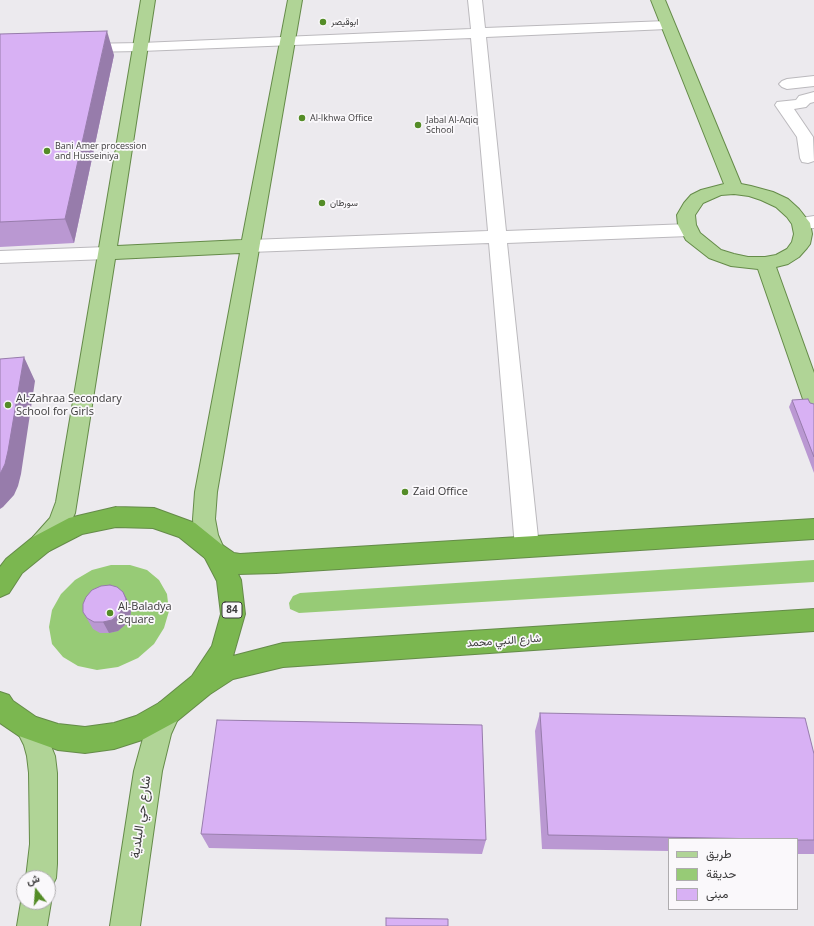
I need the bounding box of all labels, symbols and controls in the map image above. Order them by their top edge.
marker: ابوقیصر [318,17,328,27]
place label: ابوقیصر [331,17,358,27]
marker: Al-Ikhwa Office [297,113,307,123]
place label: Al-Ikhwa Office [310,113,373,123]
place label: Jabal Al-Aqiq School [426,115,478,136]
marker: Jabal Al-Aqiq School [413,120,423,130]
place label: Bani Amer procession and Husseiniya [55,141,147,162]
marker: Bani Amer procession and Husseiniya [42,146,52,156]
marker: سورطان [317,198,327,208]
place label: سورطان [330,198,358,208]
place label: Al-Zahraa Secondary School for Girls [16,392,122,418]
marker: Al-Zahraa Secondary School for Girls [3,400,13,410]
place label: Zaid Office [413,485,468,499]
marker: Zaid Office [400,487,410,497]
place label: Al-Baladya Square [118,600,172,626]
road number: 84 [222,602,242,618]
marker: Al-Baladya Square [105,608,115,618]
street label: شارع النبي محمد [466,632,542,650]
street label: شارع حي البلدية [127,775,155,859]
legend [668,838,798,910]
text: طريق [706,845,731,862]
text: حديقة [706,865,736,882]
north arrow [16,870,56,910]
text: ش [24,870,41,888]
text: مبنى [706,885,728,902]

